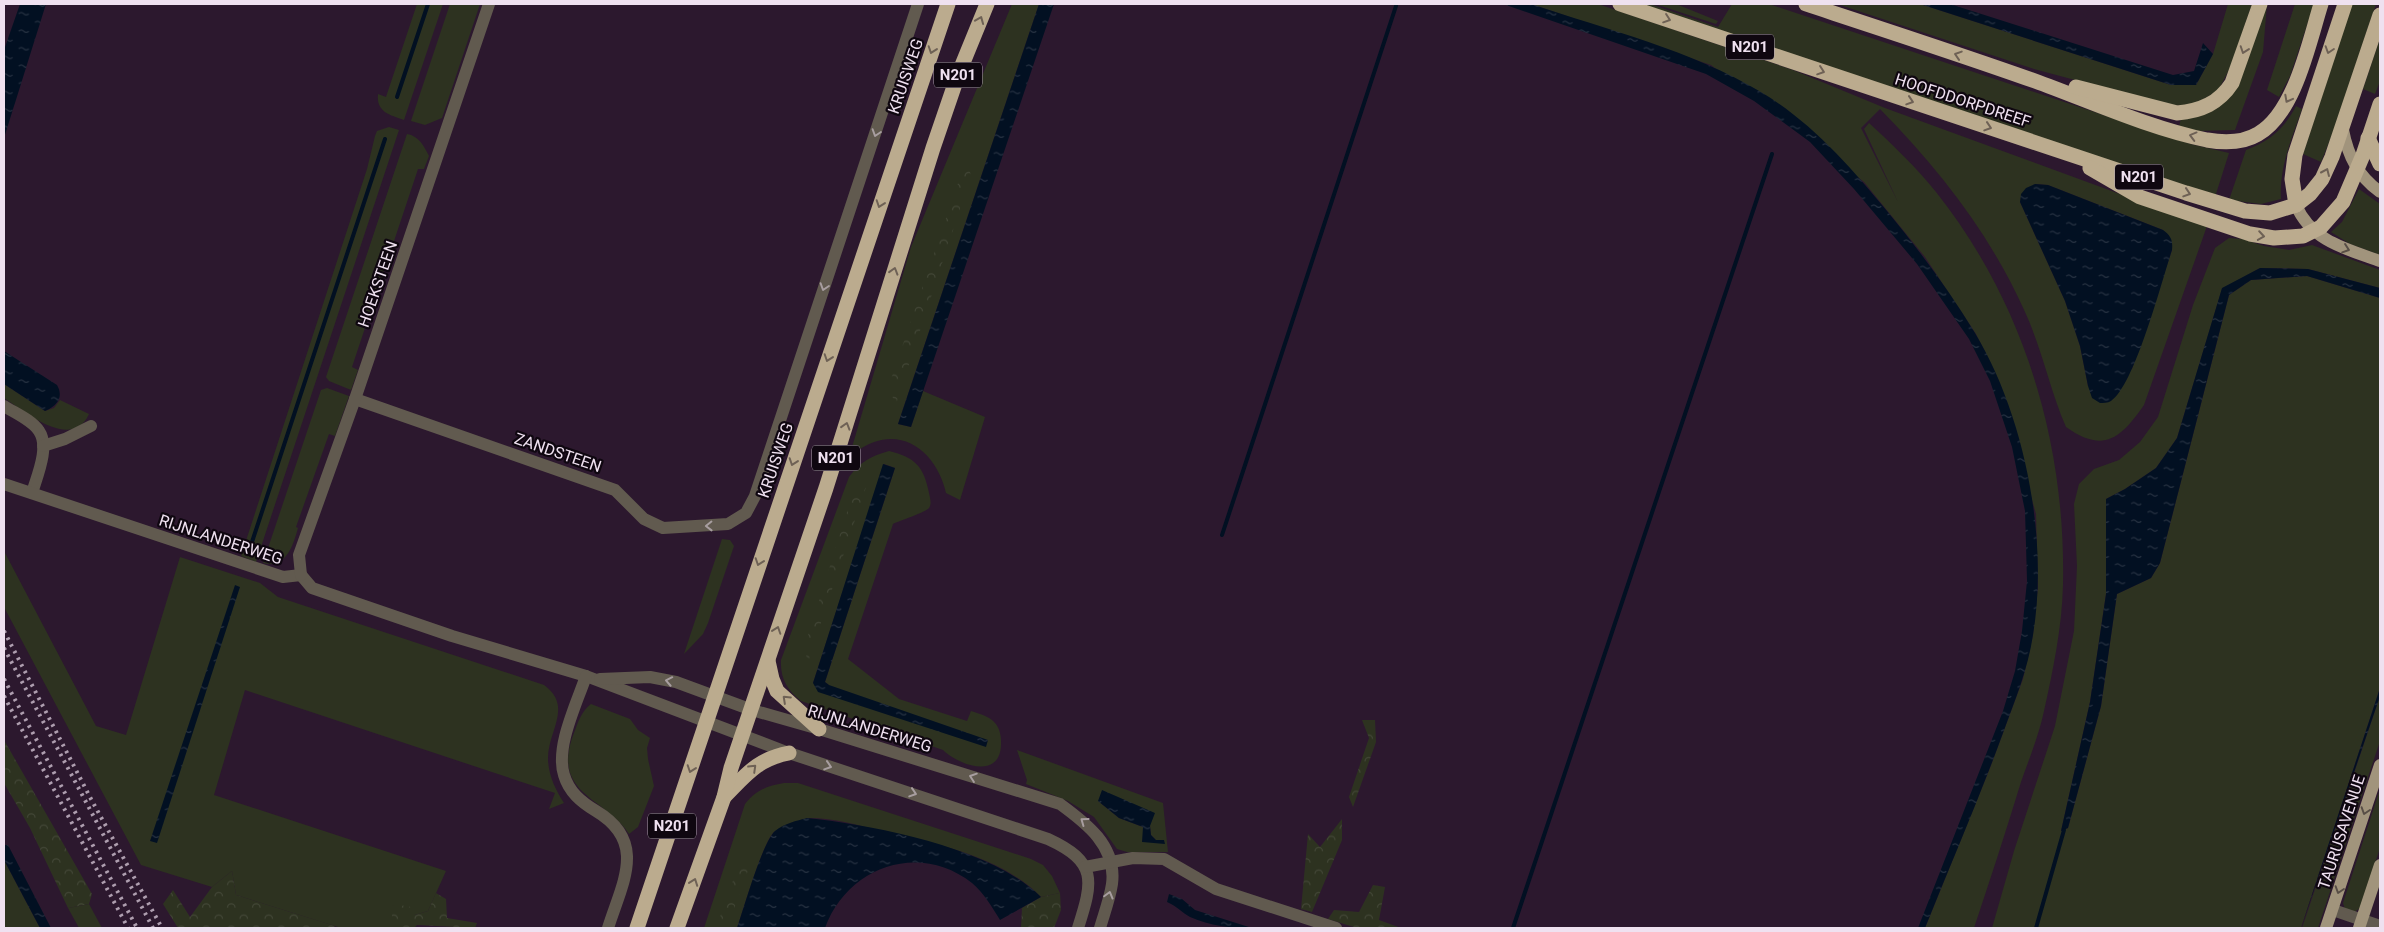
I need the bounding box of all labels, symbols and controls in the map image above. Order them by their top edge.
one-way arrow [1662,13,1670,23]
one-way arrow [974,16,984,25]
road number: N201 [1726,34,1774,60]
street label: KRUISWEG [884,36,927,116]
one-way arrow [928,45,938,54]
one-way arrow [2240,45,2250,54]
one-way arrow [2325,45,2335,54]
one-way arrow [1954,50,1963,60]
road number: N201 [934,62,982,88]
one-way arrow [1816,65,1824,75]
street label: HOOFDDORPDREEF [1893,70,2033,131]
one-way arrow [2284,94,2294,103]
one-way arrow [1905,95,1914,105]
one-way arrow [1983,121,1992,131]
one-way arrow [871,129,881,137]
one-way arrow [2189,131,2197,142]
road number: N201 [2115,164,2163,190]
one-way arrow [2319,168,2330,177]
one-way arrow [2182,188,2190,198]
one-way arrow [876,199,886,208]
one-way arrow [2257,230,2265,241]
street label: HOEKSTEEN [354,238,401,330]
one-way arrow [2341,243,2349,253]
one-way arrow [888,268,898,276]
one-way arrow [819,283,829,291]
one-way arrow [824,353,834,362]
street label: KRUISWEG [754,420,797,500]
one-way arrow [840,423,850,431]
street label: ZANDSTEEN [512,429,604,476]
road number: N201 [812,446,860,470]
one-way arrow [789,457,799,466]
street label: RIJNLANDERWEG [157,511,285,568]
one-way arrow [704,521,712,532]
one-way arrow [755,557,765,566]
one-way arrow [771,627,781,635]
one-way arrow [665,676,674,687]
one-way arrow [782,696,791,705]
street label: RIJNLANDERWEG [806,701,934,756]
one-way arrow [823,760,832,770]
one-way arrow [687,764,697,773]
one-way arrow [747,765,756,774]
one-way arrow [970,773,978,783]
street label: TAURUSAVENUE [2314,773,2369,892]
one-way arrow [909,788,917,798]
one-way arrow [2361,806,2371,815]
road number: N201 [648,814,696,838]
one-way arrow [1080,818,1090,827]
one-way arrow [688,879,698,887]
one-way arrow [2335,885,2345,893]
one-way arrow [1104,892,1114,900]

